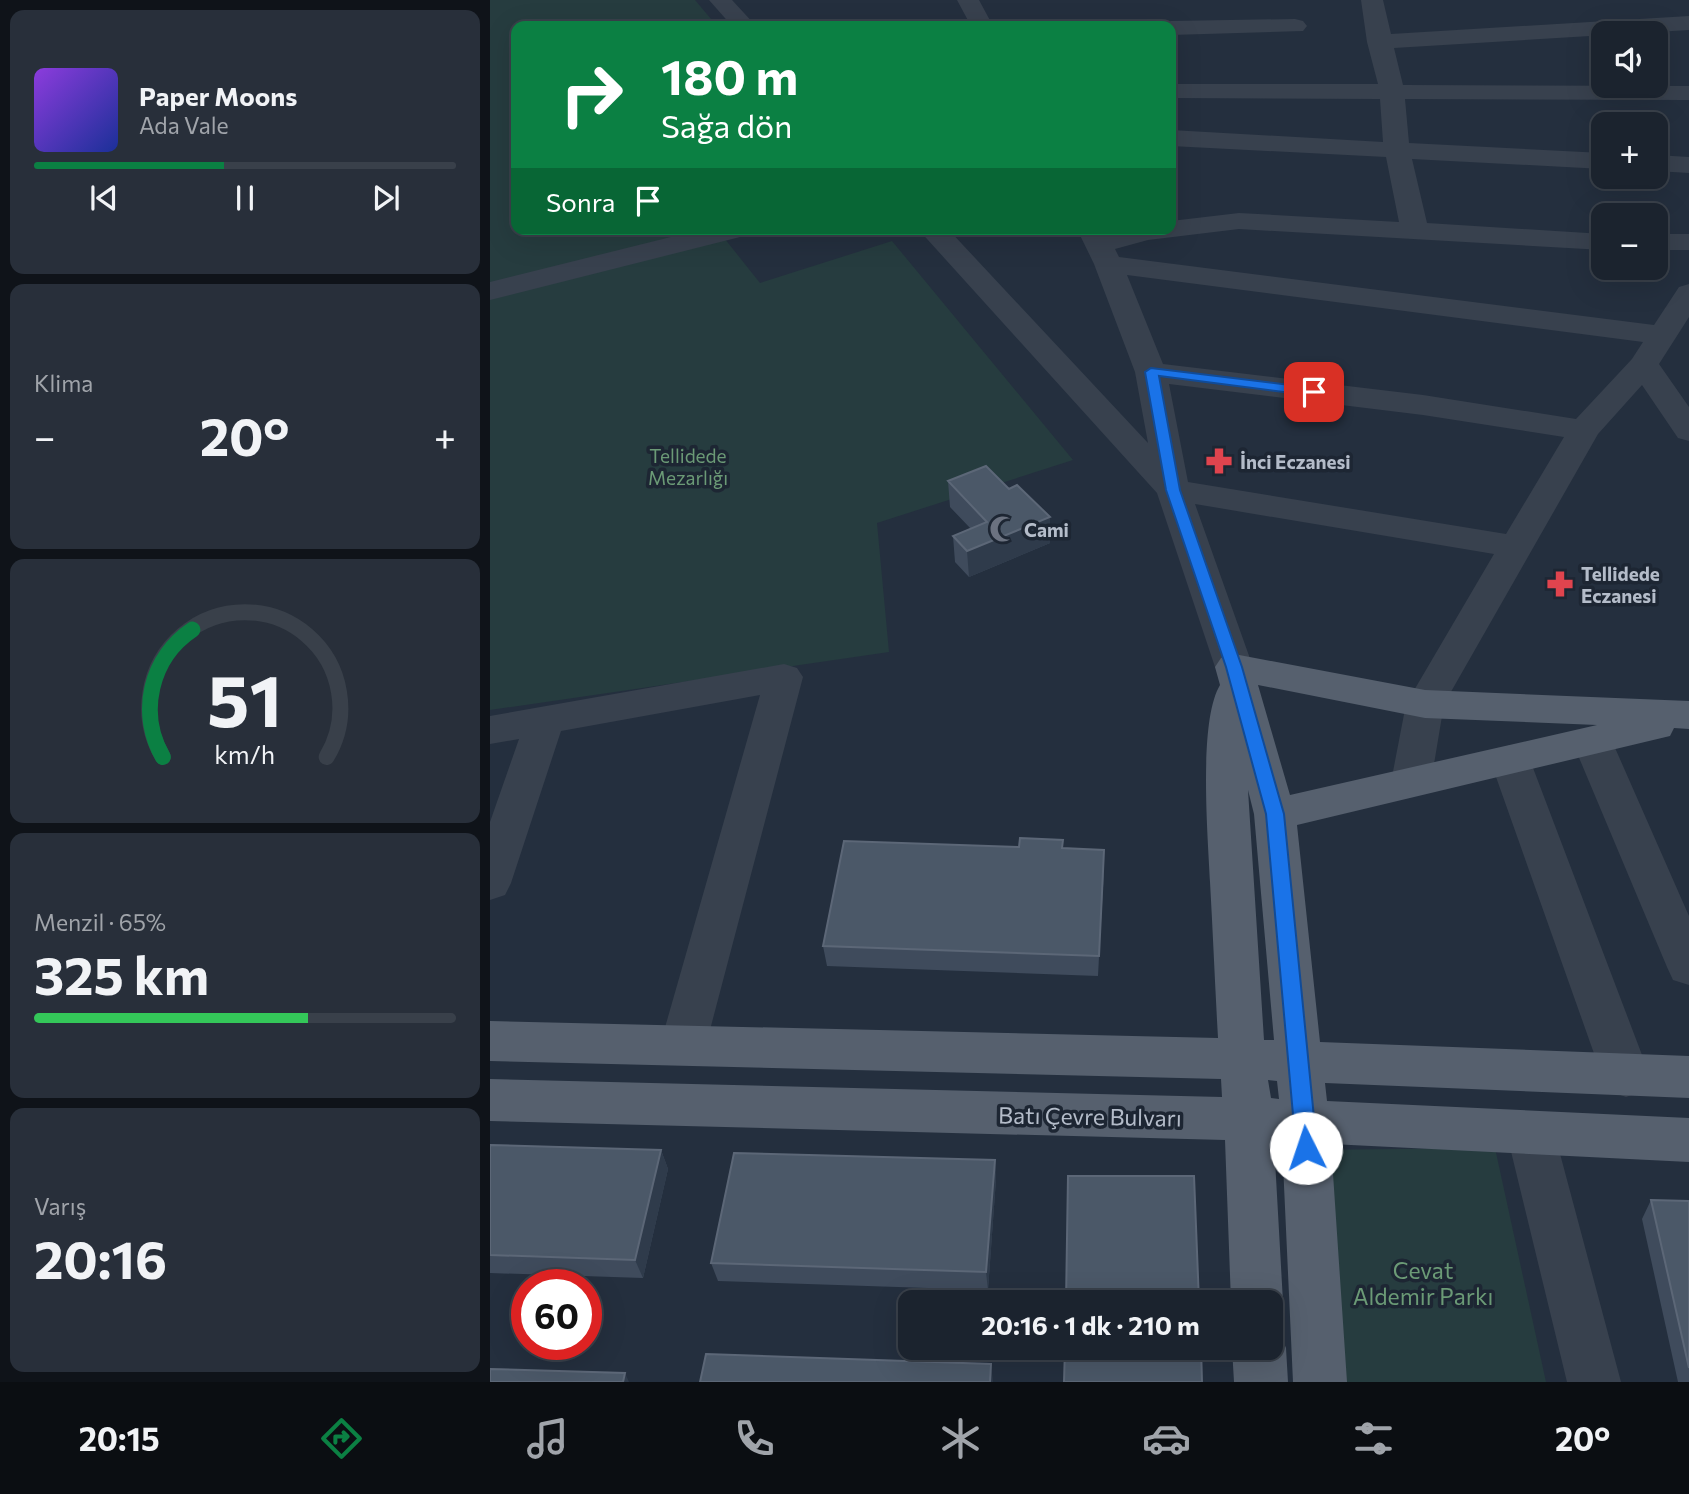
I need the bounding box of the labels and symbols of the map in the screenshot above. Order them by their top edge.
pin [1284,362,1344,422]
park label: Tellidede Mezarlığı [648,444,728,489]
pharmacy icon: İnci Eczanesi [1204,446,1234,476]
place label: İnci Eczanesi [1240,450,1351,473]
mosque icon: Cami [988,514,1018,544]
place label: Cami [1024,518,1069,541]
place label: Tellidede Eczanesi [1581,562,1660,607]
pharmacy icon: Tellidede Eczanesi [1545,569,1575,599]
street label: Batı Çevre Bulvarı [998,1100,1182,1132]
position arrow [1269,1111,1343,1185]
park label: Cevat Aldemir Parkı [1353,1256,1493,1310]
speed limit sign: 60 [511,1269,602,1360]

